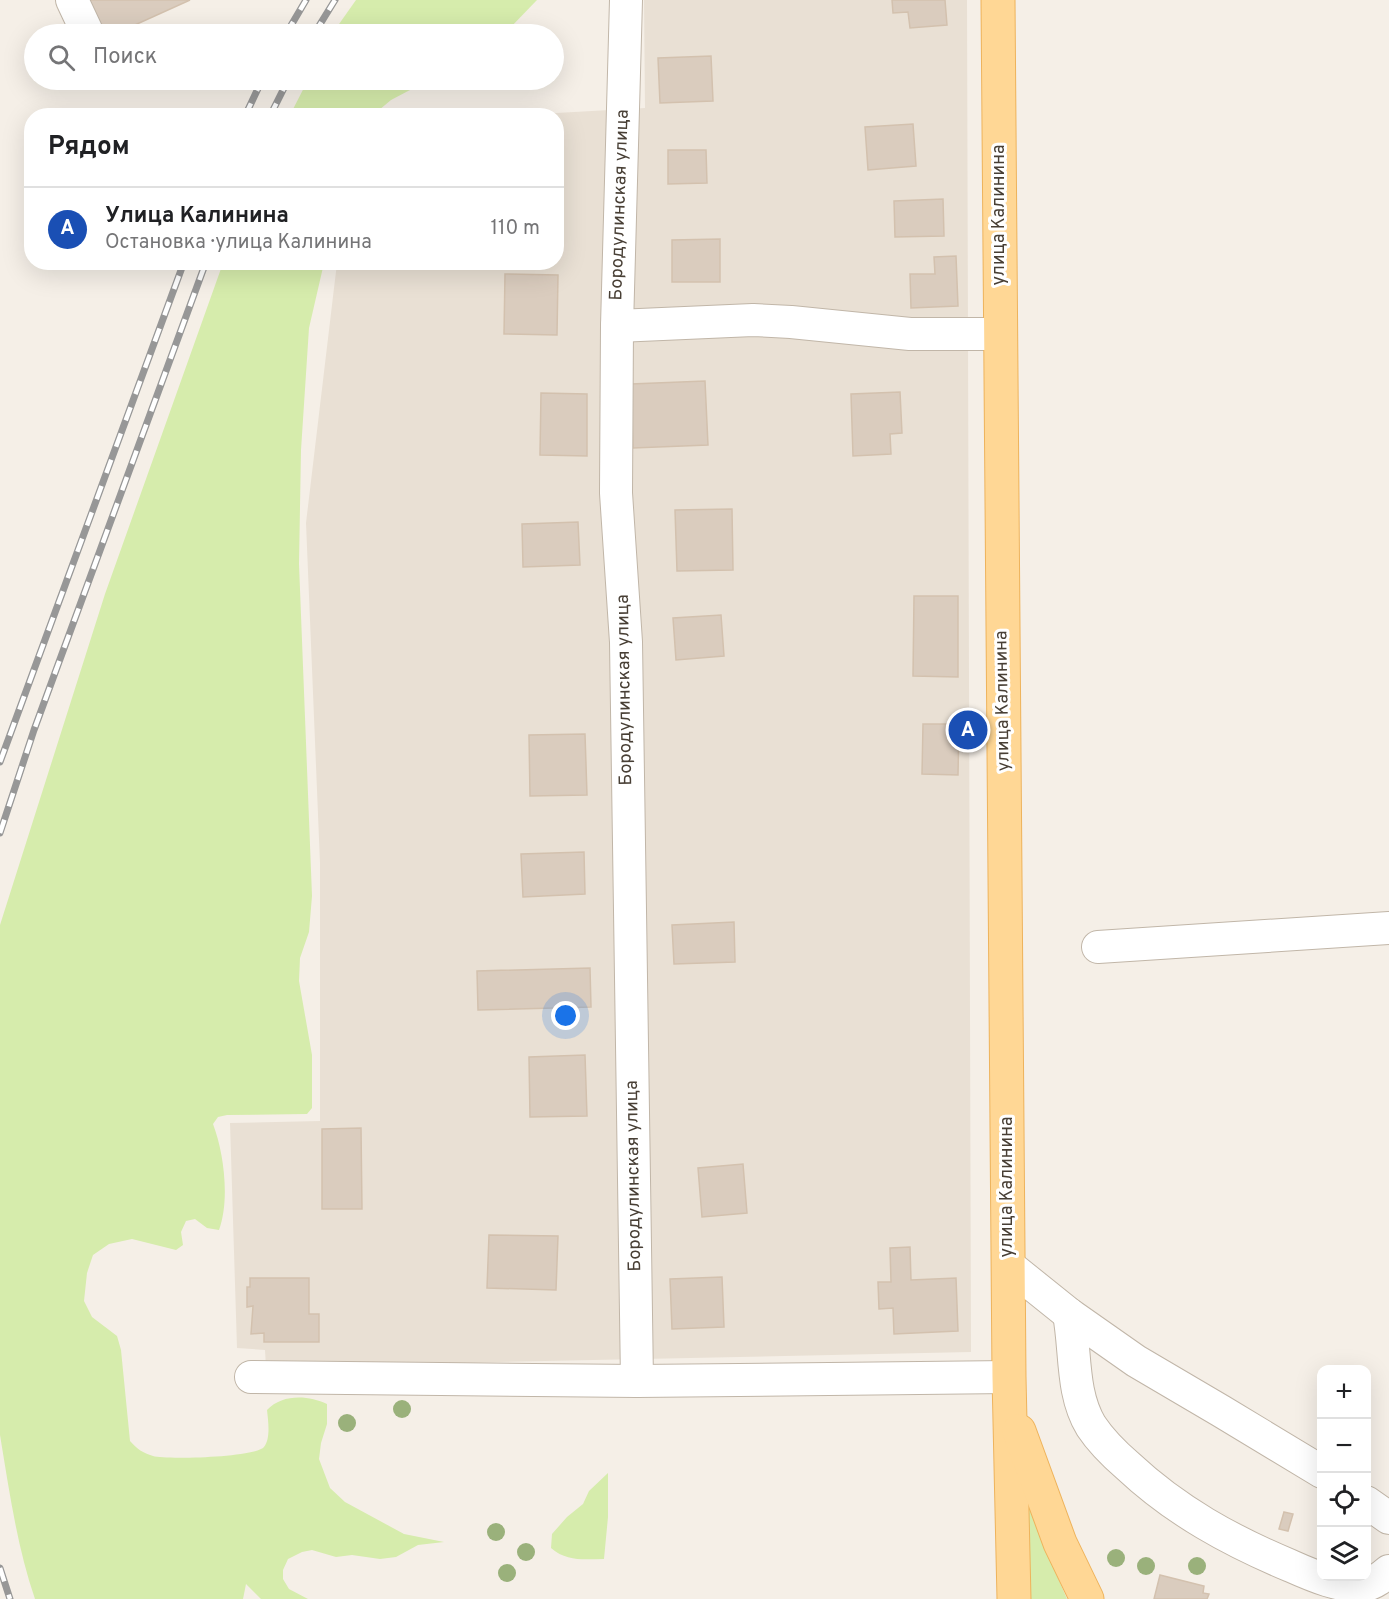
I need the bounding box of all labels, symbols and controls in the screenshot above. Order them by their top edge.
search box [24,24,564,90]
icon: search [45,41,78,74]
text: Поиск [93,44,157,71]
street label: Бородулинская улица [605,109,635,301]
text: Рядом [48,131,130,164]
street label: улица Калинина [988,145,1011,285]
text: Улица Калинина [105,203,289,230]
text: A [60,216,75,242]
text: 110 m [491,216,540,242]
text: Остановка · улица Калинина [105,230,372,256]
street label: Бородулинская улица [612,594,638,786]
street label: улица Калинина [990,630,1016,772]
pin: A [948,708,988,752]
your location [551,1001,580,1030]
street label: Бородулинская улица [621,1080,647,1272]
street label: улица Калинина [996,1117,1019,1257]
map controls [1317,1365,1371,1581]
button: + [1317,1365,1371,1419]
button: − [1317,1419,1371,1473]
button: locate [1317,1473,1371,1527]
button: layers [1317,1527,1371,1581]

